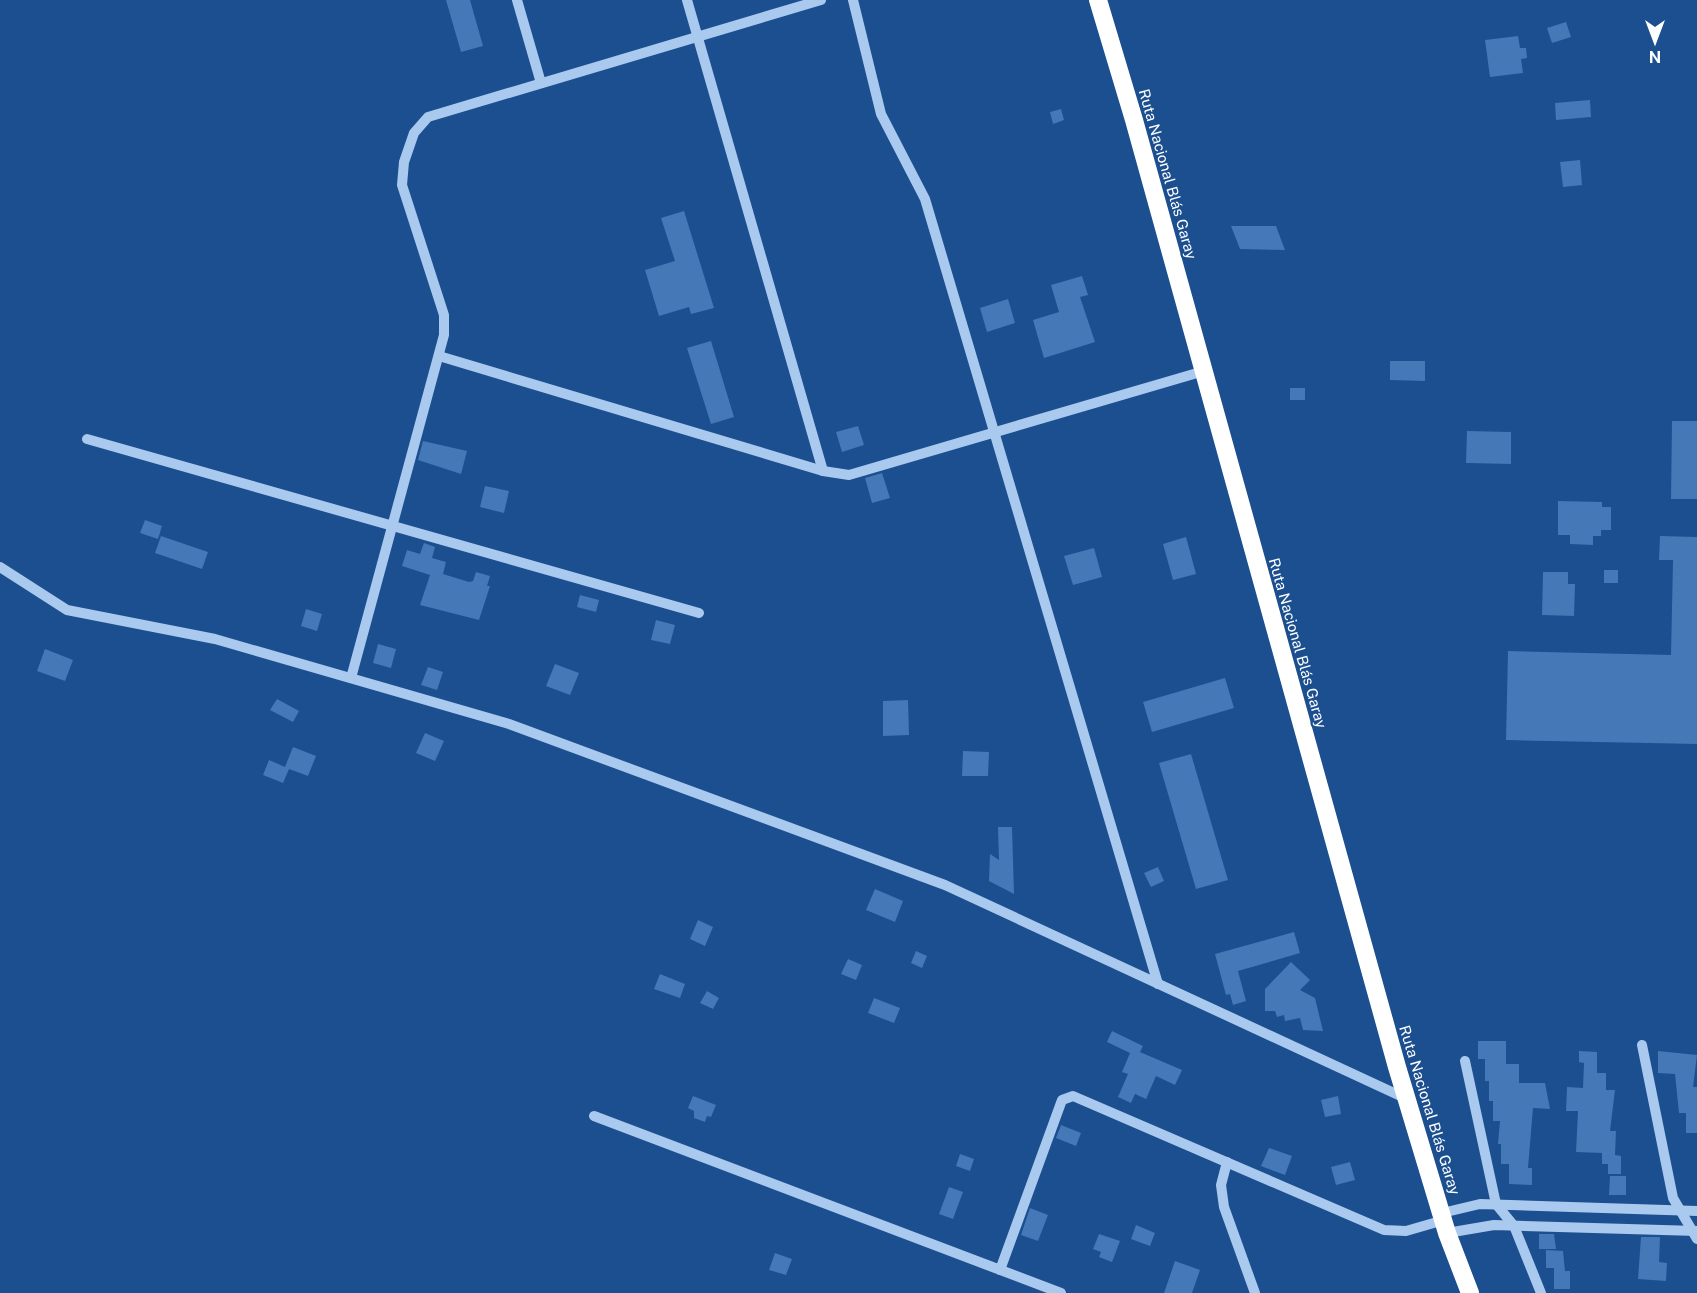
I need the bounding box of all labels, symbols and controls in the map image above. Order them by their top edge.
north arrow [1625,12,1685,72]
text: N [1649,47,1661,66]
street label: Ruta Nacional Blás Garay [1136,87,1200,261]
street label: Ruta Nacional Blás Garay [1266,556,1330,730]
street label: Ruta Nacional Blás Garay [1396,1023,1464,1197]

